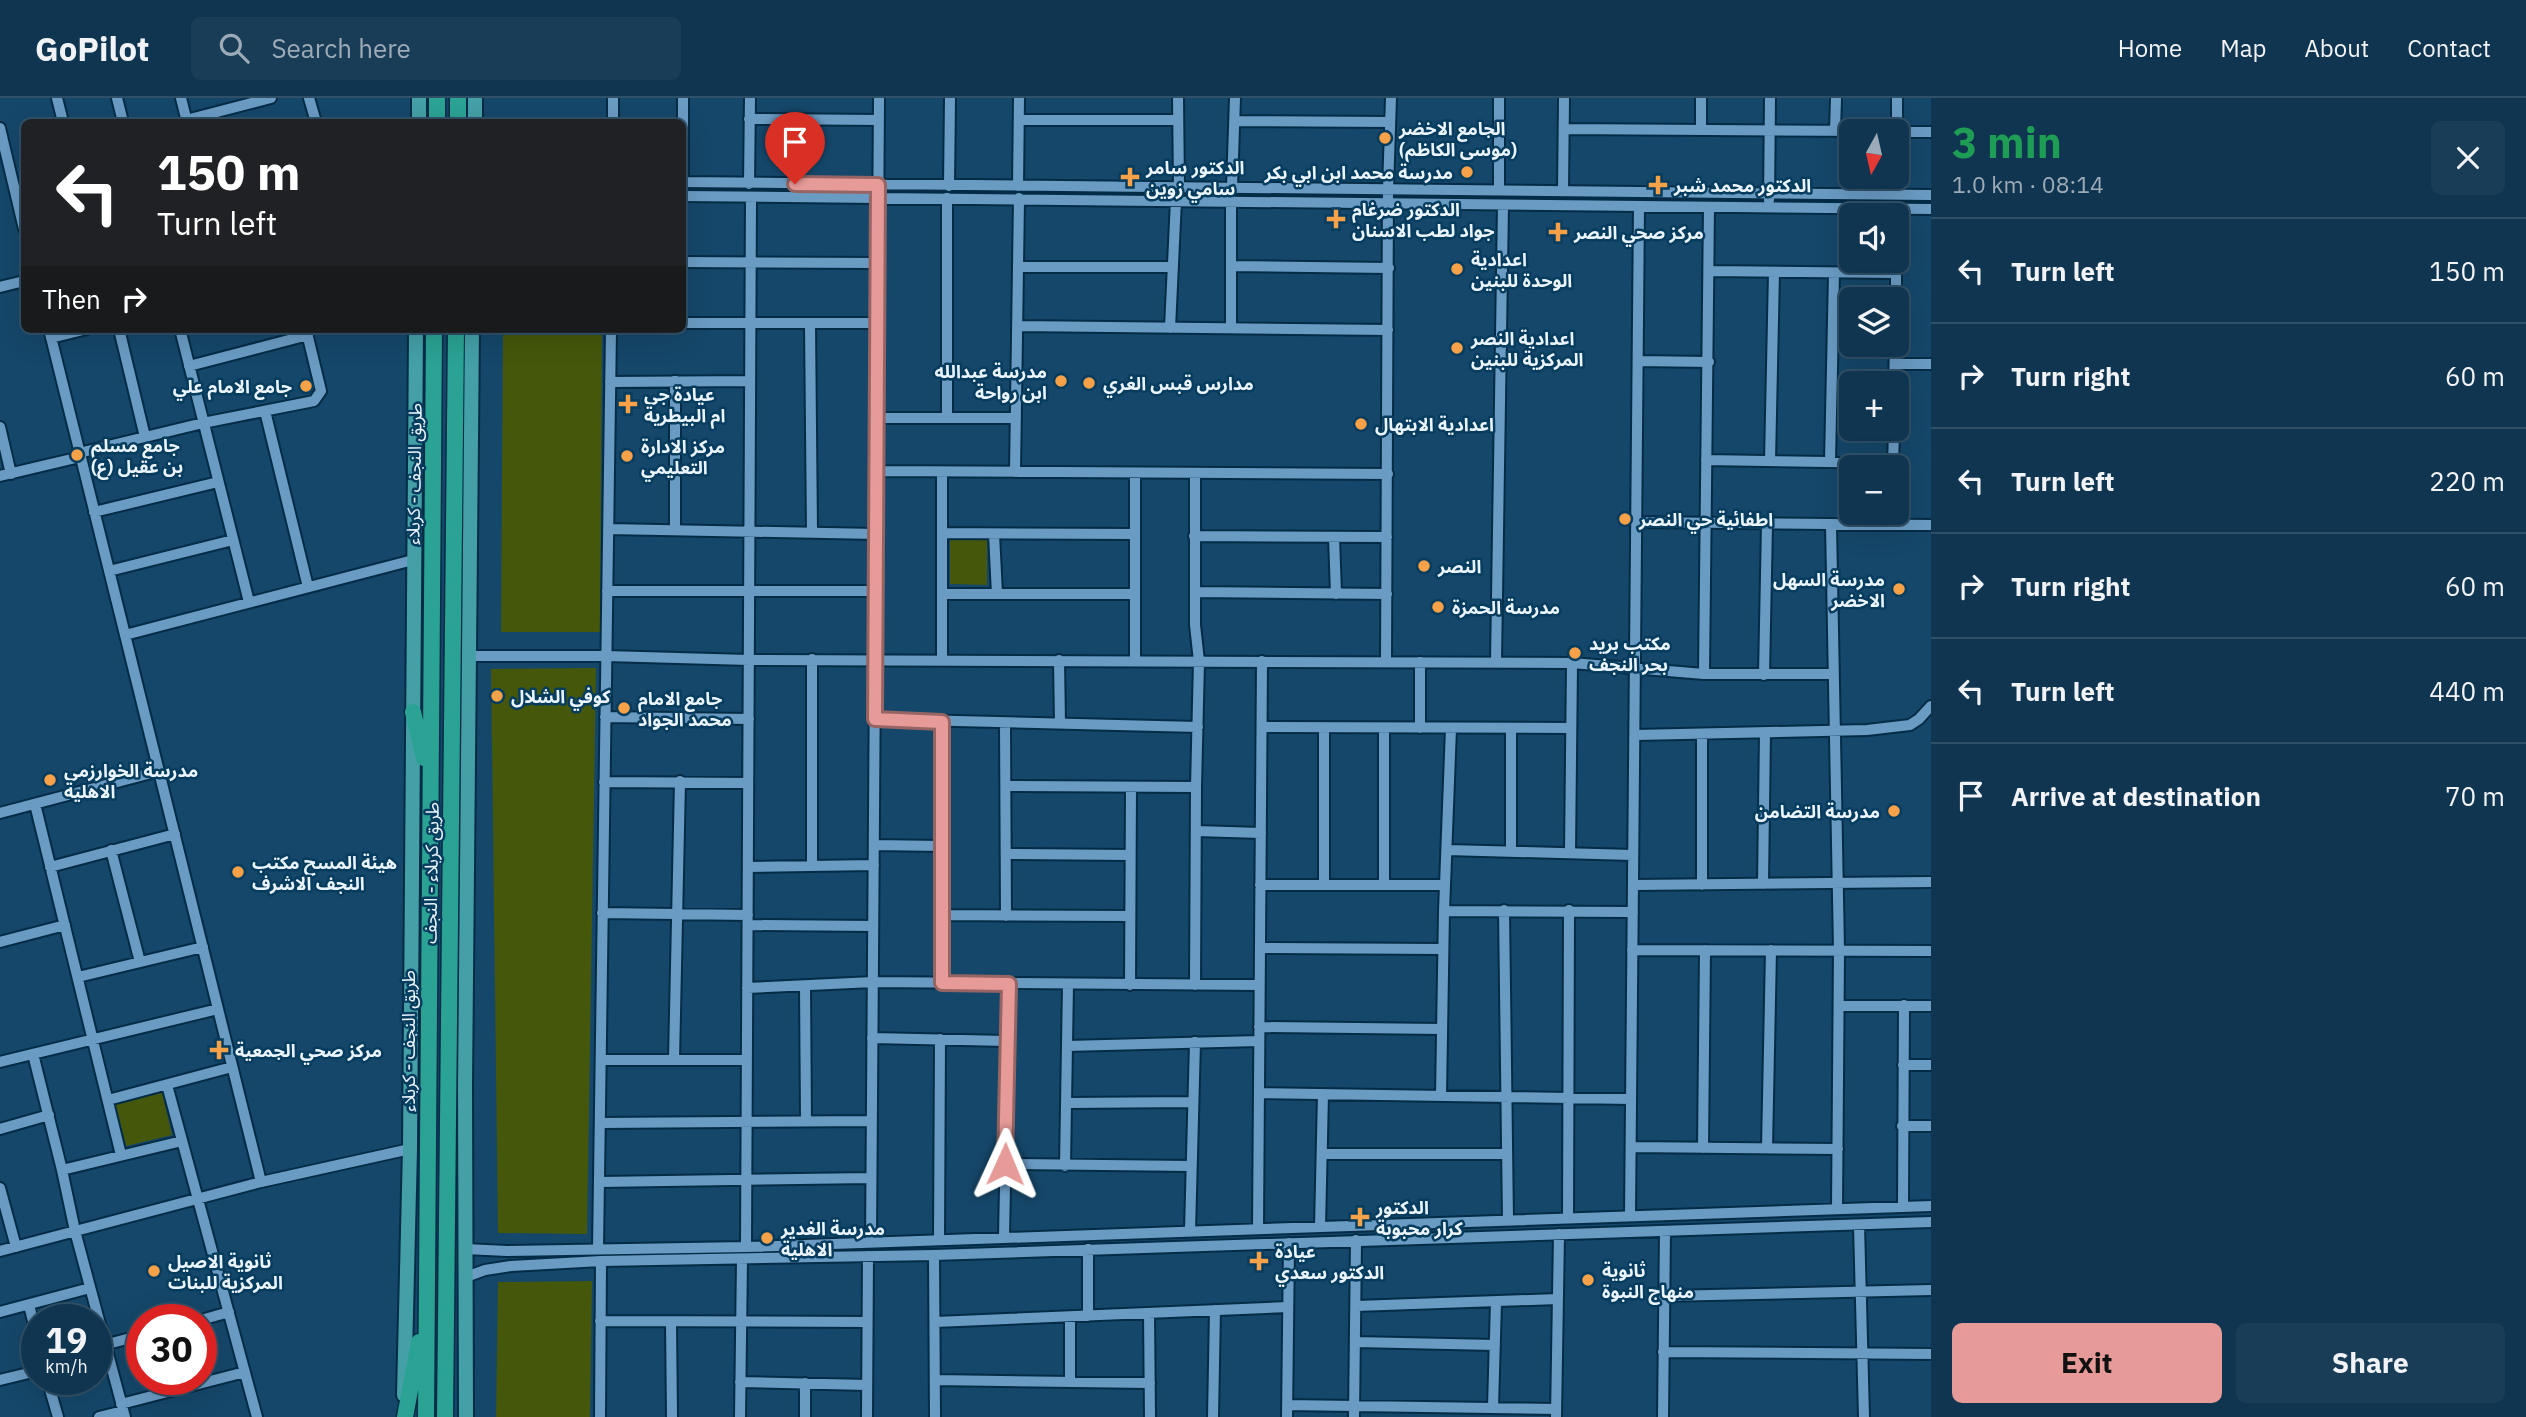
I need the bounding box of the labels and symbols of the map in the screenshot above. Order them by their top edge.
pin [765,112,825,184]
place label: الجامع الاخضر (موسى الكاظم) [1398,117,1517,163]
north arrow [1839,119,1909,189]
marker: الجامع الاخضر (موسى الكاظم) [1377,130,1393,146]
place label: الدكتور سامر سامي زوين [1145,156,1245,203]
place label: مدرسة محمد ابن ابي بكر [1263,161,1453,187]
marker: مدرسة محمد ابن ابي بكر [1459,164,1475,180]
marker: الدكتور سامر سامي زوين [1120,167,1140,187]
place label: الدكتور محمد شبر [1673,174,1811,197]
marker: الدكتور محمد شبر [1648,175,1668,195]
place label: الدكتور ضرغام جواد لطب الاسنان [1352,198,1494,242]
marker: الدكتور ضرغام جواد لطب الاسنان [1326,209,1346,229]
place label: مركز صحي النصر [1573,221,1704,247]
marker: مركز صحي النصر [1548,222,1568,242]
place label: اعدادية الوحدة للبنين [1471,248,1572,292]
marker: اعدادية الوحدة للبنين [1449,261,1465,277]
place label: اعدادية النصر المركزية للبنين [1470,327,1584,371]
marker: اعدادية النصر المركزية للبنين [1449,340,1465,356]
place label: مدرسة عبدالله ابن رواحة [934,360,1047,404]
place label: مدارس قبس الغري [1103,372,1254,398]
marker: مدرسة عبدالله ابن رواحة [1053,373,1069,389]
place label: جامع الامام علي [173,375,292,401]
marker: مدارس قبس الغري [1081,375,1097,391]
marker: جامع الامام علي [298,378,314,394]
place label: عيادة جي ام البيطرية [644,383,725,429]
marker: عيادة جي ام البيطرية [618,394,638,414]
street label: طريق النجف - کربلاء [401,403,427,545]
place label: اعدادية الابتهال [1375,413,1494,436]
marker: اعدادية الابتهال [1353,416,1369,432]
place label: جامع مسلم بن عقيل (ع) [91,434,183,480]
place label: مركز الادارة التعليمي [641,435,725,482]
marker: جامع مسلم بن عقيل (ع) [69,447,85,463]
marker: مركز الادارة التعليمي [619,448,635,464]
place label: اطفائية حي النصر [1638,508,1773,534]
marker: اطفائية حي النصر [1617,511,1633,527]
place label: النصر [1437,555,1481,578]
marker: النصر [1416,558,1432,574]
place label: مدرسة السهل الاخضر [1773,568,1885,612]
marker: مدرسة السهل الاخضر [1891,581,1907,597]
place label: مدرسة الحمزة [1452,596,1560,619]
marker: مدرسة الحمزة [1430,599,1446,615]
place label: مكتب بريد بحر النجف [1589,632,1671,676]
marker: مكتب بريد بحر النجف [1567,645,1583,661]
place label: كوفي الشلال [511,685,611,711]
place label: جامع الامام محمد الجواد [638,687,732,731]
marker: كوفي الشلال [489,688,505,704]
marker: جامع الامام محمد الجواد [616,700,632,716]
place label: مدرسة الخوارزمي الاهلية [64,759,198,803]
marker: مدرسة الخوارزمي الاهلية [42,772,58,788]
place label: مدرسة التضامن [1755,800,1880,823]
street label: طريق کربلاء - النجف [418,802,444,944]
marker: مدرسة التضامن [1886,803,1902,819]
place label: هيئة المسح مكتب النجف الاشرف [252,851,397,895]
marker: هيئة المسح مكتب النجف الاشرف [230,864,246,880]
street label: طريق النجف - کربلاء [397,970,420,1112]
place label: مركز صحي الجمعية [235,1039,382,1065]
marker: مركز صحي الجمعية [209,1040,229,1060]
position arrow [968,1127,1042,1201]
place label: الدكتور كرار محبوبة [1375,1196,1463,1240]
marker: الدكتور كرار محبوبة [1350,1207,1370,1227]
place label: مدرسة الغدير الاهلية [780,1217,885,1261]
marker: مدرسة الغدير الاهلية [759,1230,775,1246]
place label: عيادة الدكتور سعدي [1275,1240,1384,1287]
place label: ثانوية الاصيل المركزية للبنات [168,1250,283,1294]
marker: عيادة الدكتور سعدي [1249,1251,1269,1271]
place label: ثانوية منهاج النبوة [1602,1259,1694,1305]
marker: ثانوية الاصيل المركزية للبنات [146,1263,162,1279]
marker: ثانوية منهاج النبوة [1580,1272,1596,1288]
speed limit sign: 30 [126,1304,217,1395]

